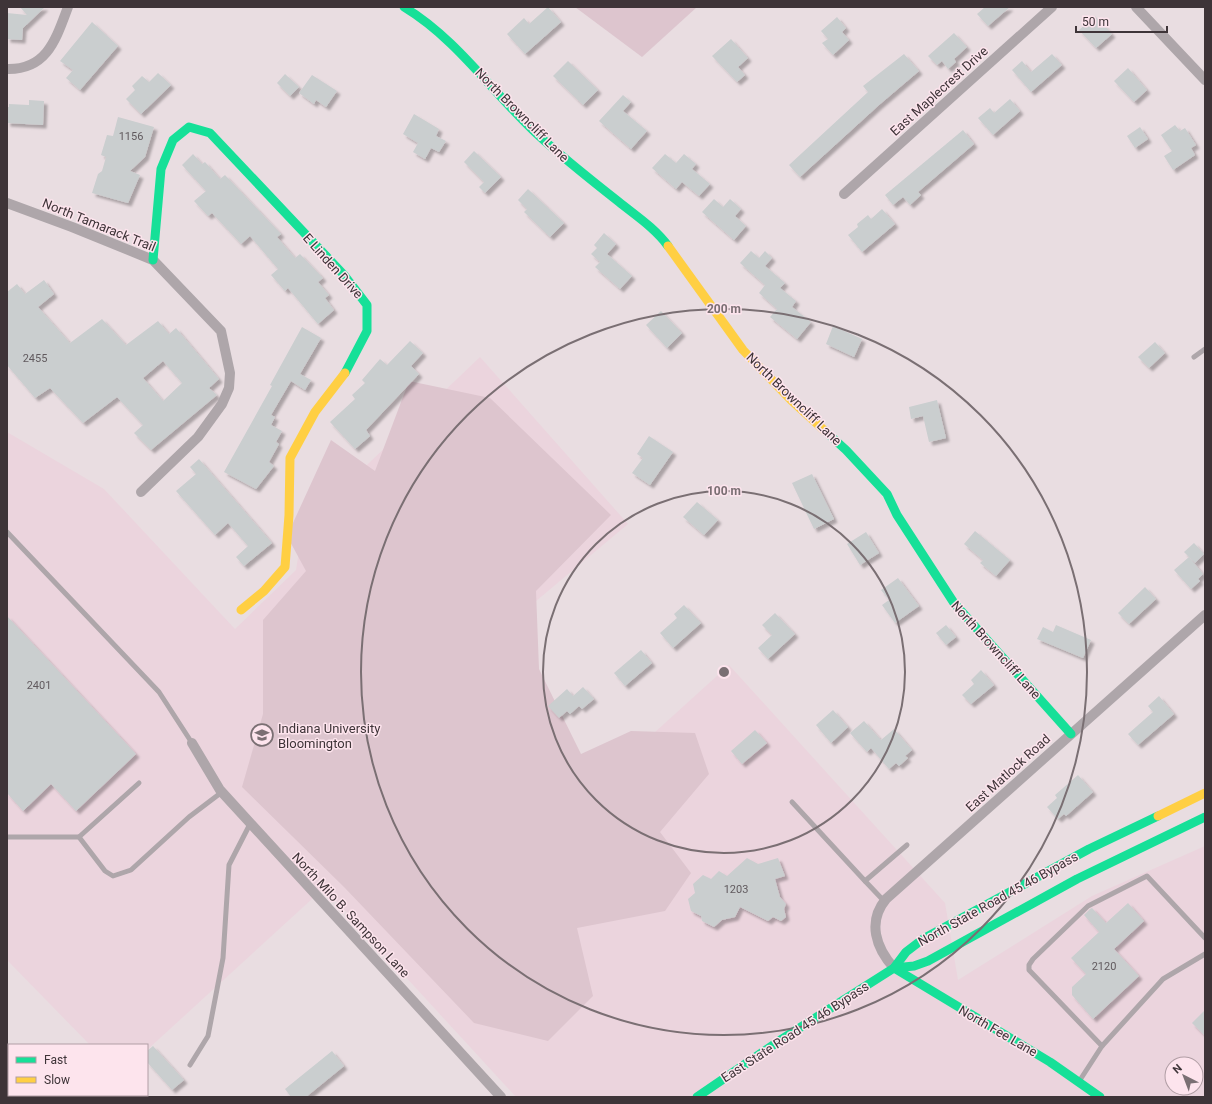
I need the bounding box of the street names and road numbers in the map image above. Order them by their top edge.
street label: East Maplecrest Drive [887,43,991,139]
street label: North Browncliff Lane [472,65,572,165]
street label: North Tamarack Trail [40,195,158,255]
street label: E Linden Drive [300,231,366,301]
street label: North Browncliff Lane [743,350,845,448]
street label: North Browncliff Lane [948,598,1044,702]
street label: East Matlock Road [963,731,1053,815]
street label: North Milo B. Sampson Lane [289,849,413,981]
street label: North State Road 45 46 Bypass [916,849,1081,949]
street label: East State Road 45 46 Bypass [718,978,872,1085]
street label: North Fee Lane [956,1002,1040,1060]

